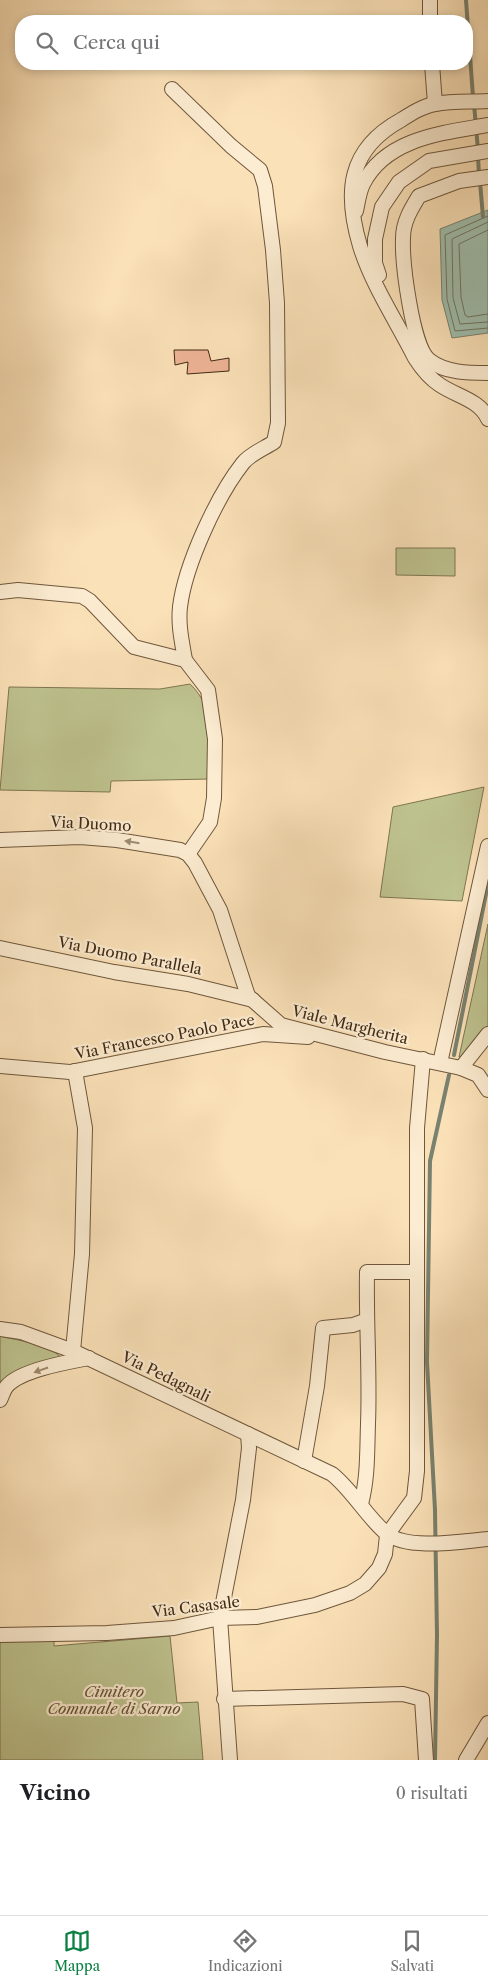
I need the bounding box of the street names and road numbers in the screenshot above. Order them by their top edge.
street label: Via Duomo [49,812,132,835]
street label: Via Duomo Parallela [55,932,204,979]
street label: Viale Margherita [289,1001,410,1048]
street label: Via Francesco Paolo Pace [72,1010,256,1063]
street label: Via Pedagnali [118,1346,214,1406]
street label: Via Casasale [150,1592,241,1621]

